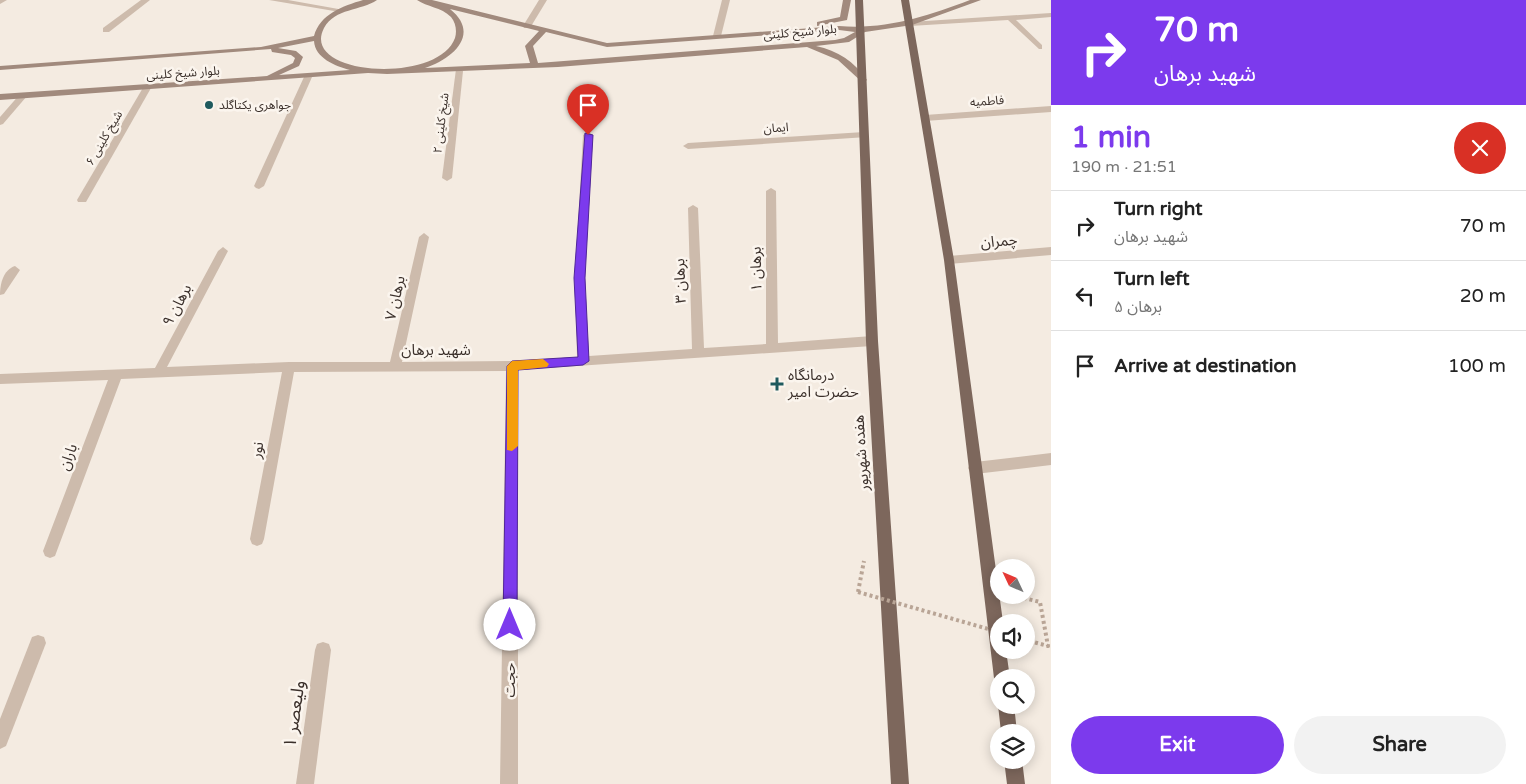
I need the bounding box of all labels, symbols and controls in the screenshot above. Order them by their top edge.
text: 70 m [1154,9,1239,51]
icon: right [1071,20,1136,85]
street label: بلوار شیخ کلینی [763,22,837,44]
text: شهید برهان [1154,61,1256,87]
street label: بلوار شیخ کلینی [146,63,220,85]
pin [567,84,609,135]
icon: arrive [574,91,602,119]
street label: شیخ کلینی ۲ [430,92,454,154]
street label: فاطمیه [969,93,1005,109]
place label: جواهری یکتاگلد [219,98,291,112]
marker: جواهری یکتاگلد [203,99,215,111]
street label: شیخ کلینی ۶ [83,108,127,169]
text: 1 min [1071,119,1151,156]
street label: ایمان [763,120,789,136]
button: close [1454,122,1506,174]
text: 190 m · 21:51 [1071,157,1177,177]
text: Turn right [1114,198,1202,220]
icon: right [1071,212,1099,240]
text: 70 m [1460,215,1506,237]
text: شهید برهان [1114,227,1188,247]
street label: چمران [980,230,1018,253]
street label: برهان ۱ [747,246,765,292]
street label: برهان ۳ [670,258,690,304]
text: Turn left [1114,268,1190,290]
street label: برهان ۷ [381,274,409,322]
street label: برهان ۹ [158,281,196,329]
icon: left [1071,282,1099,310]
text: 20 m [1460,285,1506,307]
text: برهان ۵ [1114,297,1162,317]
street label: شهید برهان [401,341,471,359]
icon: arrive [1071,352,1099,380]
text: Arrive at destination [1114,355,1297,377]
text: 100 m [1448,355,1506,377]
place label: درمانگاه حضرت امیر [787,366,859,401]
marker: درمانگاه حضرت امیر [770,377,784,391]
street label: هفده شهریور [849,415,873,492]
street label: نور [247,440,267,461]
street label: باران [55,441,81,473]
north arrow [990,559,1035,604]
map controls [990,559,1035,769]
position arrow [483,598,535,650]
button: sound [990,614,1035,659]
street label: حجت [501,662,519,697]
button: search [990,669,1035,714]
street label: ولیعصر ۱ [278,679,310,749]
button: Exit [1071,716,1284,774]
button: Share [1294,716,1506,774]
button: layers [990,724,1035,769]

